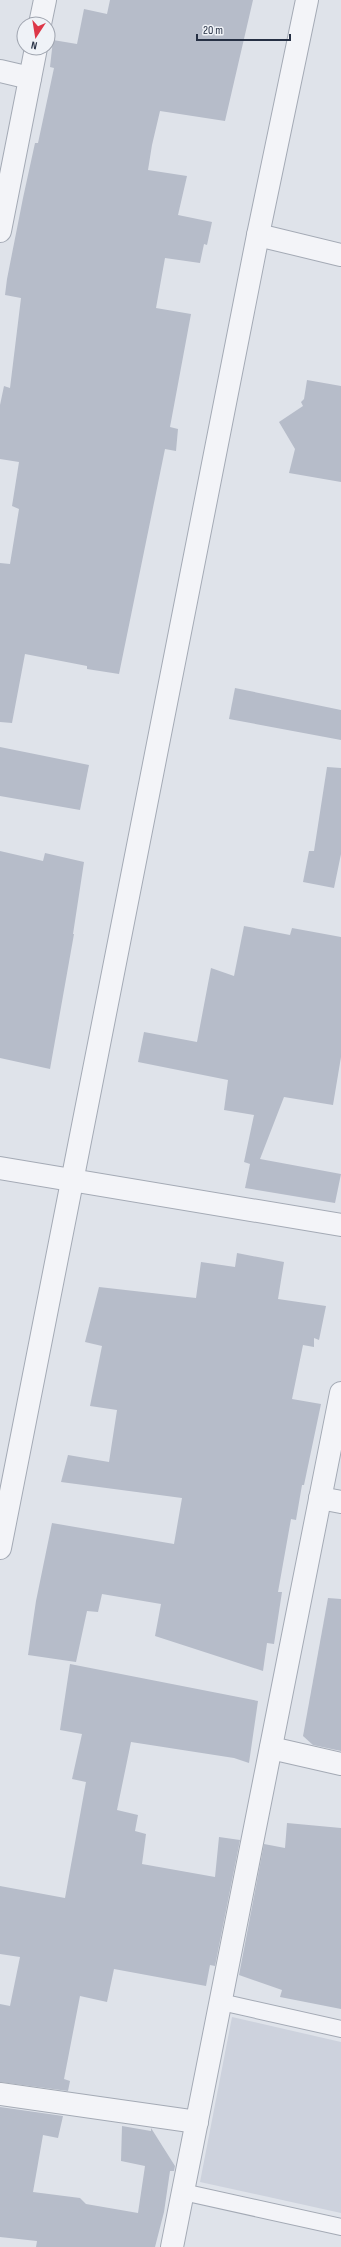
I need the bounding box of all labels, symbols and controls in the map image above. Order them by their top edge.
north arrow [16,16,56,56]
scale bar [197,16,290,42]
text: 20 m [203,23,223,38]
text: N [30,38,38,52]

